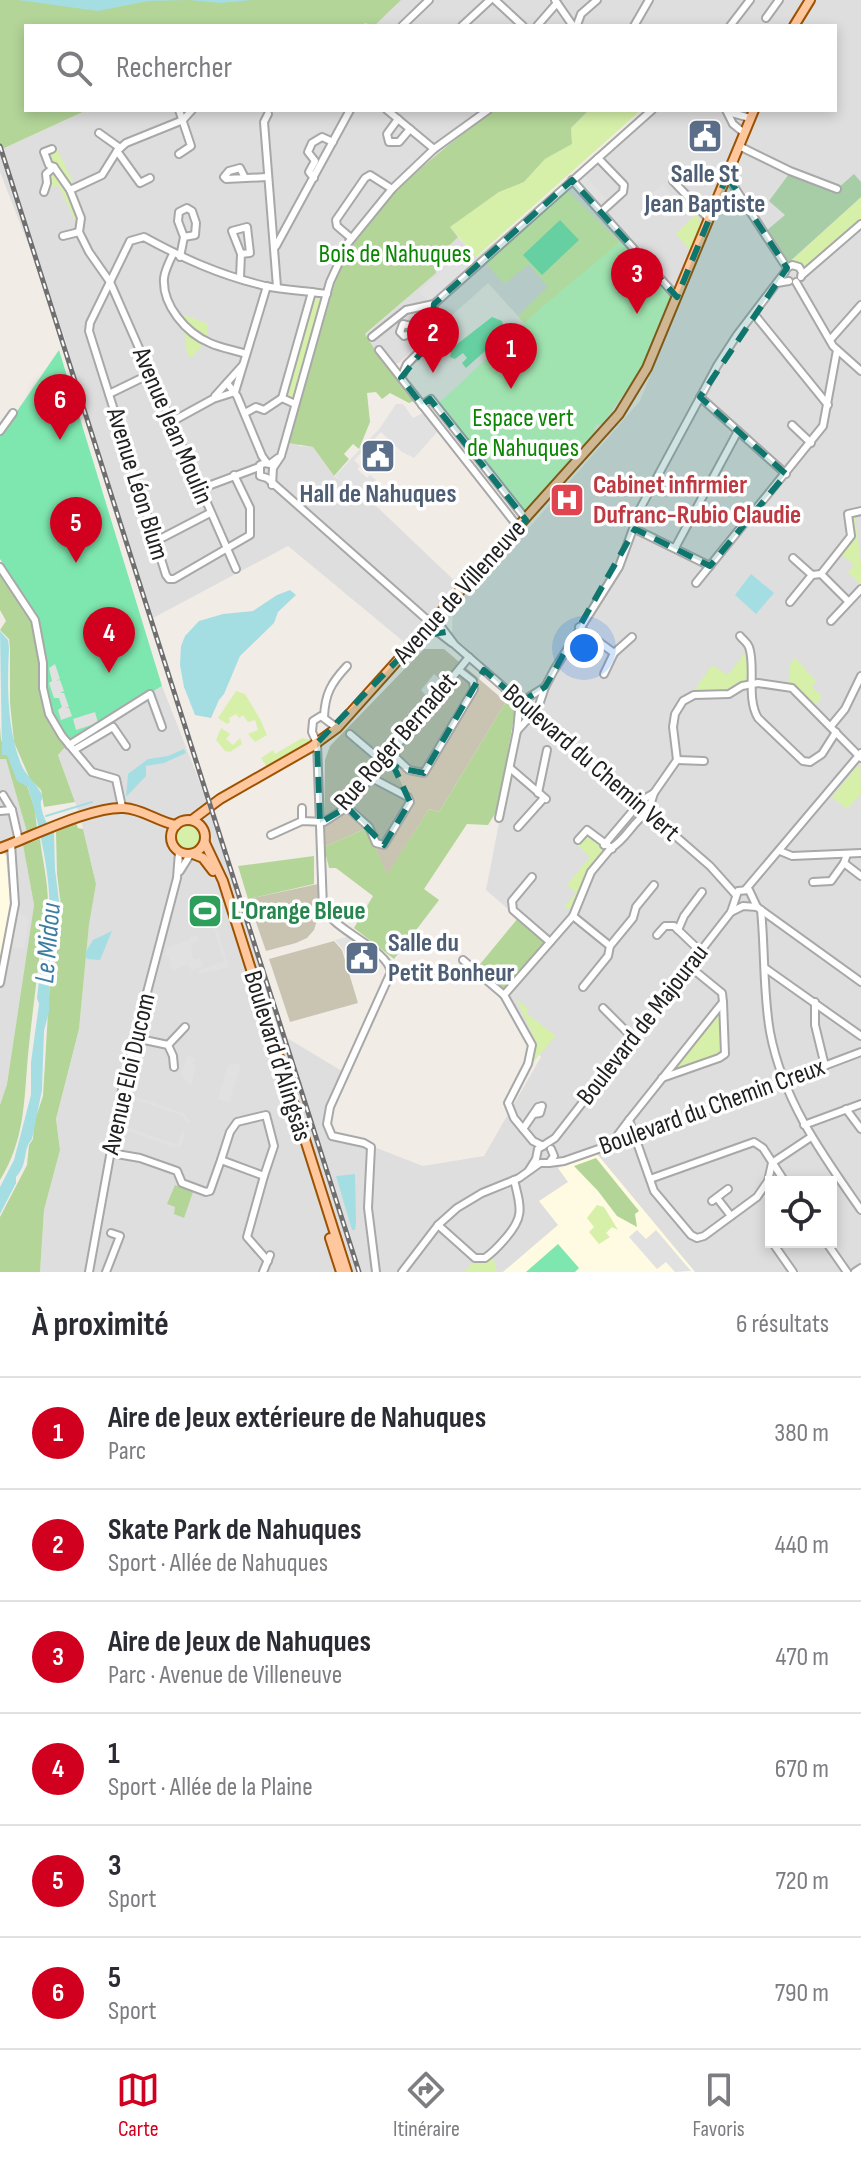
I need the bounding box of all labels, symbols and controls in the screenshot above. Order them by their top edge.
search box [24,24,837,112]
icon: search [52,46,96,90]
text: Rechercher [116,50,232,86]
public building icon: Salle St Jean Baptiste [686,117,724,155]
place label: Salle St Jean Baptiste [644,159,765,220]
park label: Bois de Nahuques [319,239,471,270]
pin: 3 [611,248,663,314]
pin: 2 [407,307,459,373]
pin: 1 [485,323,537,389]
street label: Avenue Jean Moulin [125,342,219,509]
pin: 6 [34,374,86,440]
street label: Avenue Léon Blum [99,403,175,564]
park label: Espace vert de Nahuques [467,403,579,464]
public building icon: Hall de Nahuques [359,437,397,475]
place label: Cabinet infirmier Dufranc-Rubio Claudie [593,470,801,531]
place label: Hall de Nahuques [300,479,456,510]
hospital icon: Cabinet infirmier Dufranc-Rubio Claudie [548,481,586,519]
pin: 5 [50,497,102,563]
street label: Avenue de Villeneuve [387,514,533,671]
pin: 4 [83,607,135,673]
your location [564,628,604,668]
street label: Rue Roger Bernadet [328,667,464,817]
street label: Boulevard du Chemin Vert [496,678,686,848]
sports icon: L'Orange Bleue [186,892,224,930]
place label: L'Orange Bleue [231,896,366,927]
water label: Le Midou [28,901,68,985]
place label: Salle du Petit Bonheur [388,928,515,989]
public building icon: Salle du Petit Bonheur [343,939,381,977]
street label: Boulevard de Majourau [571,939,715,1111]
street label: Boulevard d'Alingsäs [236,967,318,1145]
street label: Avenue Eloi Ducom [95,990,163,1159]
street label: Boulevard du Chemin Creux [595,1052,829,1162]
map controls [765,1176,837,1248]
button: locate [765,1176,837,1248]
text: À proximité [32,1304,169,1345]
text: 6 résultats [736,1309,829,1340]
text: Aire de Jeux extérieure de Nahuques [108,1400,486,1436]
text: 1 [53,1418,63,1449]
text: 380 m [774,1418,829,1449]
text: Parc [108,1436,146,1467]
text: Skate Park de Nahuques [108,1512,362,1548]
text: 2 [52,1530,64,1561]
text: 440 m [775,1530,829,1561]
text: Sport · Allée de Nahuques [108,1548,328,1579]
text: Aire de Jeux de Nahuques [108,1624,371,1660]
text: 3 [52,1642,64,1673]
text: 470 m [776,1642,829,1673]
text: Parc · Avenue de Villeneuve [108,1660,342,1691]
text: 1 [108,1736,120,1772]
text: 4 [52,1754,64,1785]
text: 670 m [775,1754,829,1785]
text: Sport · Allée de la Plaine [108,1772,313,1803]
text: 3 [108,1848,121,1884]
text: 5 [52,1866,64,1897]
text: 720 m [775,1866,829,1897]
text: Sport [108,1884,156,1915]
text: 5 [108,1960,121,1996]
text: 6 [52,1978,64,2009]
text: 790 m [775,1978,829,2009]
text: Sport [108,1996,156,2027]
tab: Carte [116,2068,160,2143]
tab: Itinéraire [393,2068,460,2143]
tab: Favoris [693,2068,745,2143]

